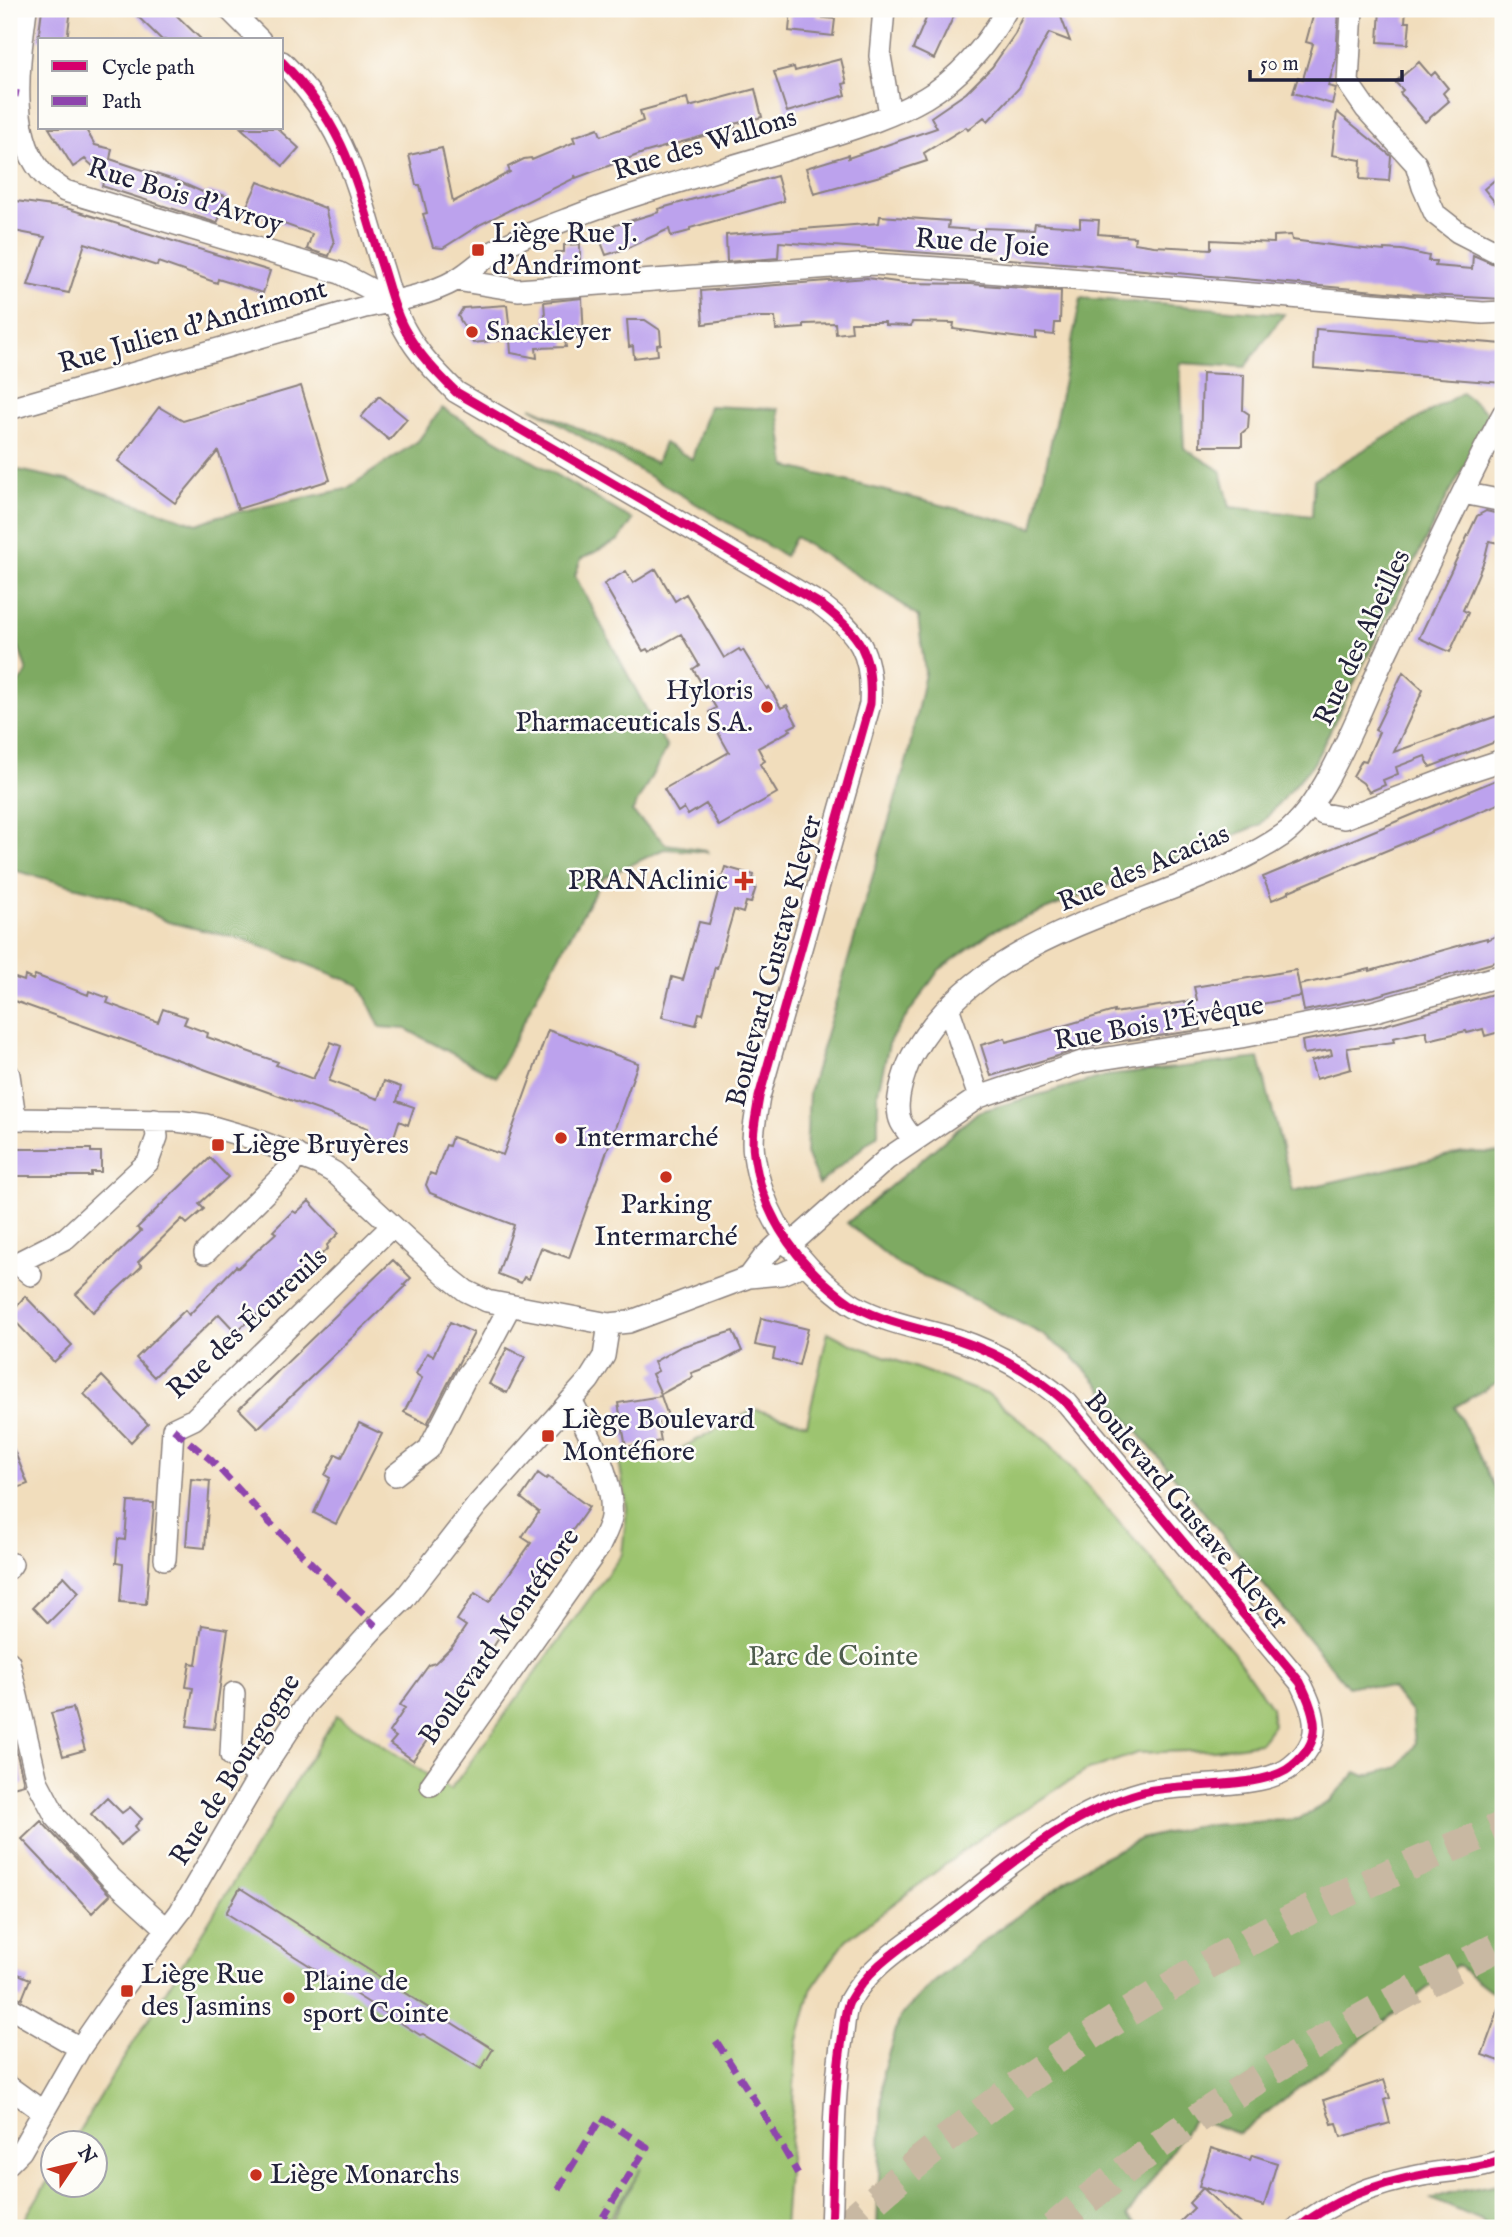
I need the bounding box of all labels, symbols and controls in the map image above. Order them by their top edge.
legend [38,38,284,130]
scale bar [1250,38,1402,82]
text: 50 m [1260,51,1299,78]
text: Cycle path [102,55,195,82]
text: Path [102,89,141,116]
street label: Rue des Wallons [609,100,801,190]
street label: Rue Bois d'Avroy [83,151,287,243]
place label: Liège Rue J. d'Andrimont [492,217,641,284]
street label: Rue de Joie [914,222,1050,266]
marker: Liège Rue J. d'Andrimont [470,242,486,258]
street label: Rue Julien d'Andrimont [55,272,332,382]
place label: Snackleyer [486,315,611,350]
marker: Snackleyer [464,324,480,340]
street label: Rue des Abeilles [1307,544,1419,732]
place label: Hyloris Pharmaceuticals S.A. [515,674,753,741]
marker: Hyloris Pharmaceuticals S.A. [759,699,775,715]
street label: Boulevard Gustave Kleyer [719,811,831,1111]
street label: Rue des Acacias [1053,817,1235,921]
place label: PRANAclinic [568,864,728,899]
marker: PRANAclinic [734,871,754,891]
street label: Rue Bois l'Évêque [1051,987,1267,1060]
place label: Intermarché [575,1121,718,1156]
place label: Liège Bruyères [232,1128,409,1163]
marker: Intermarché [553,1130,569,1146]
marker: Liège Bruyères [210,1137,226,1153]
marker: Parking Intermarché [658,1169,674,1185]
place label: Parking Intermarché [594,1188,738,1255]
street label: Rue des Écureuils [160,1240,336,1407]
street label: Boulevard Gustave Kleyer [1076,1385,1296,1637]
place label: Liège Boulevard Montéfiore [562,1403,754,1470]
marker: Liège Boulevard Montéfiore [540,1428,556,1444]
street label: Boulevard Montéfiore [412,1522,588,1752]
park label: Parc de Cointe [748,1640,918,1675]
street label: Rue de Bourgogne [163,1667,309,1873]
place label: Liège Rue des Jasmins [141,1958,271,2025]
place label: Plaine de sport Cointe [303,1965,449,2032]
marker: Liège Rue des Jasmins [119,1983,135,1999]
marker: Plaine de sport Cointe [281,1990,297,2006]
north arrow [38,2128,108,2198]
text: N [71,2141,101,2169]
place label: Liège Monarchs [270,2158,459,2193]
marker: Liège Monarchs [248,2167,264,2183]

